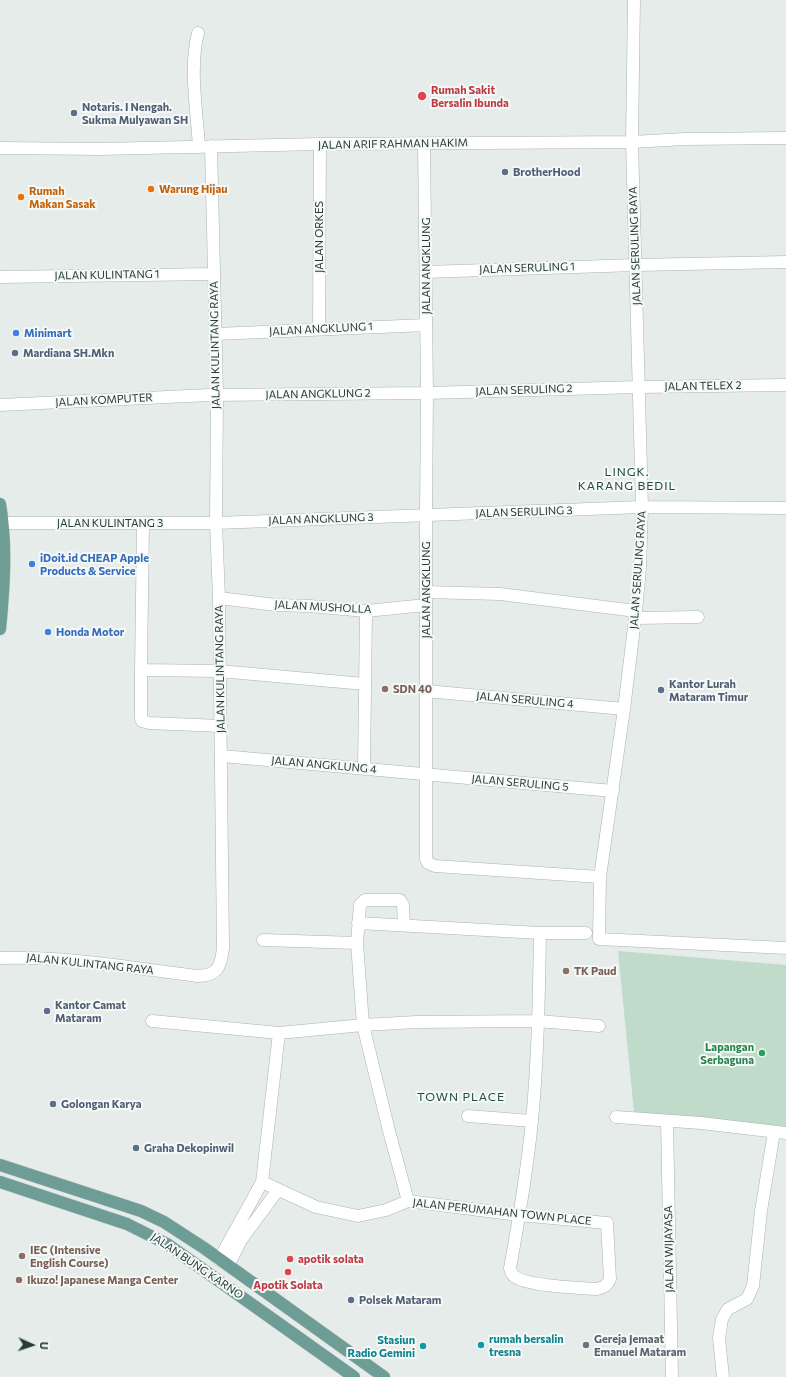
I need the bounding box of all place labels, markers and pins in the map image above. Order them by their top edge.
place label: Rumah Sakit Bersalin Ibunda [431,83,509,109]
marker: Rumah Sakit Bersalin Ibunda [416,90,428,102]
place label: Notaris. I Nengah. Sukma Mulyawan SH [82,100,188,126]
marker: Notaris. I Nengah. Sukma Mulyawan SH [69,108,79,118]
place label: BrotherHood [513,165,580,179]
marker: BrotherHood [500,167,510,177]
place label: Warung Hijau [159,182,227,196]
place label: Rumah Makan Sasak [29,184,96,210]
marker: Warung Hijau [146,184,156,194]
marker: Rumah Makan Sasak [16,192,26,202]
place label: Minimart [24,326,72,340]
marker: Minimart [11,328,21,338]
place label: Mardiana SH.Mkn [23,346,114,360]
marker: Mardiana SH.Mkn [10,348,20,358]
place label: iDoit.id CHEAP Apple Products & Service [40,551,149,577]
marker: iDoit.id CHEAP Apple Products & Service [27,559,37,569]
place label: Honda Motor [56,625,124,639]
marker: Honda Motor [43,627,53,637]
place label: Kantor Lurah Mataram Timur [669,677,748,703]
place label: SDN 40 [393,682,432,696]
marker: SDN 40 [380,684,390,694]
marker: Kantor Lurah Mataram Timur [656,685,666,695]
place label: TK Paud [574,964,617,978]
marker: TK Paud [561,966,571,976]
place label: Kantor Camat Mataram [55,998,126,1024]
marker: Kantor Camat Mataram [42,1006,52,1016]
place label: Lapangan Serbaguna [700,1040,754,1066]
marker: Lapangan Serbaguna [757,1048,767,1058]
place label: Golongan Karya [61,1097,142,1111]
marker: Golongan Karya [48,1099,58,1109]
place label: Graha Dekopinwil [144,1141,234,1155]
marker: Graha Dekopinwil [131,1143,141,1153]
place label: IEC (Intensive English Course) [30,1243,108,1269]
marker: IEC (Intensive English Course) [17,1251,27,1261]
place label: apotik solata [298,1252,364,1266]
marker: apotik solata [285,1254,295,1264]
marker: Apotik Solata [283,1267,293,1277]
place label: Ikuzo! Japanese Manga Center [27,1273,178,1287]
marker: Ikuzo! Japanese Manga Center [14,1275,24,1285]
place label: Apotik Solata [253,1278,323,1292]
place label: Polsek Mataram [359,1293,441,1307]
marker: Polsek Mataram [346,1295,356,1305]
place label: rumah bersalin tresna [489,1332,564,1358]
place label: Gereja Jemaat Emanuel Mataram [594,1332,686,1358]
place label: Stasiun Radio Gemini [348,1333,415,1359]
marker: rumah bersalin tresna [476,1340,486,1350]
marker: Gereja Jemaat Emanuel Mataram [581,1340,591,1350]
marker: Stasiun Radio Gemini [418,1341,428,1351]

